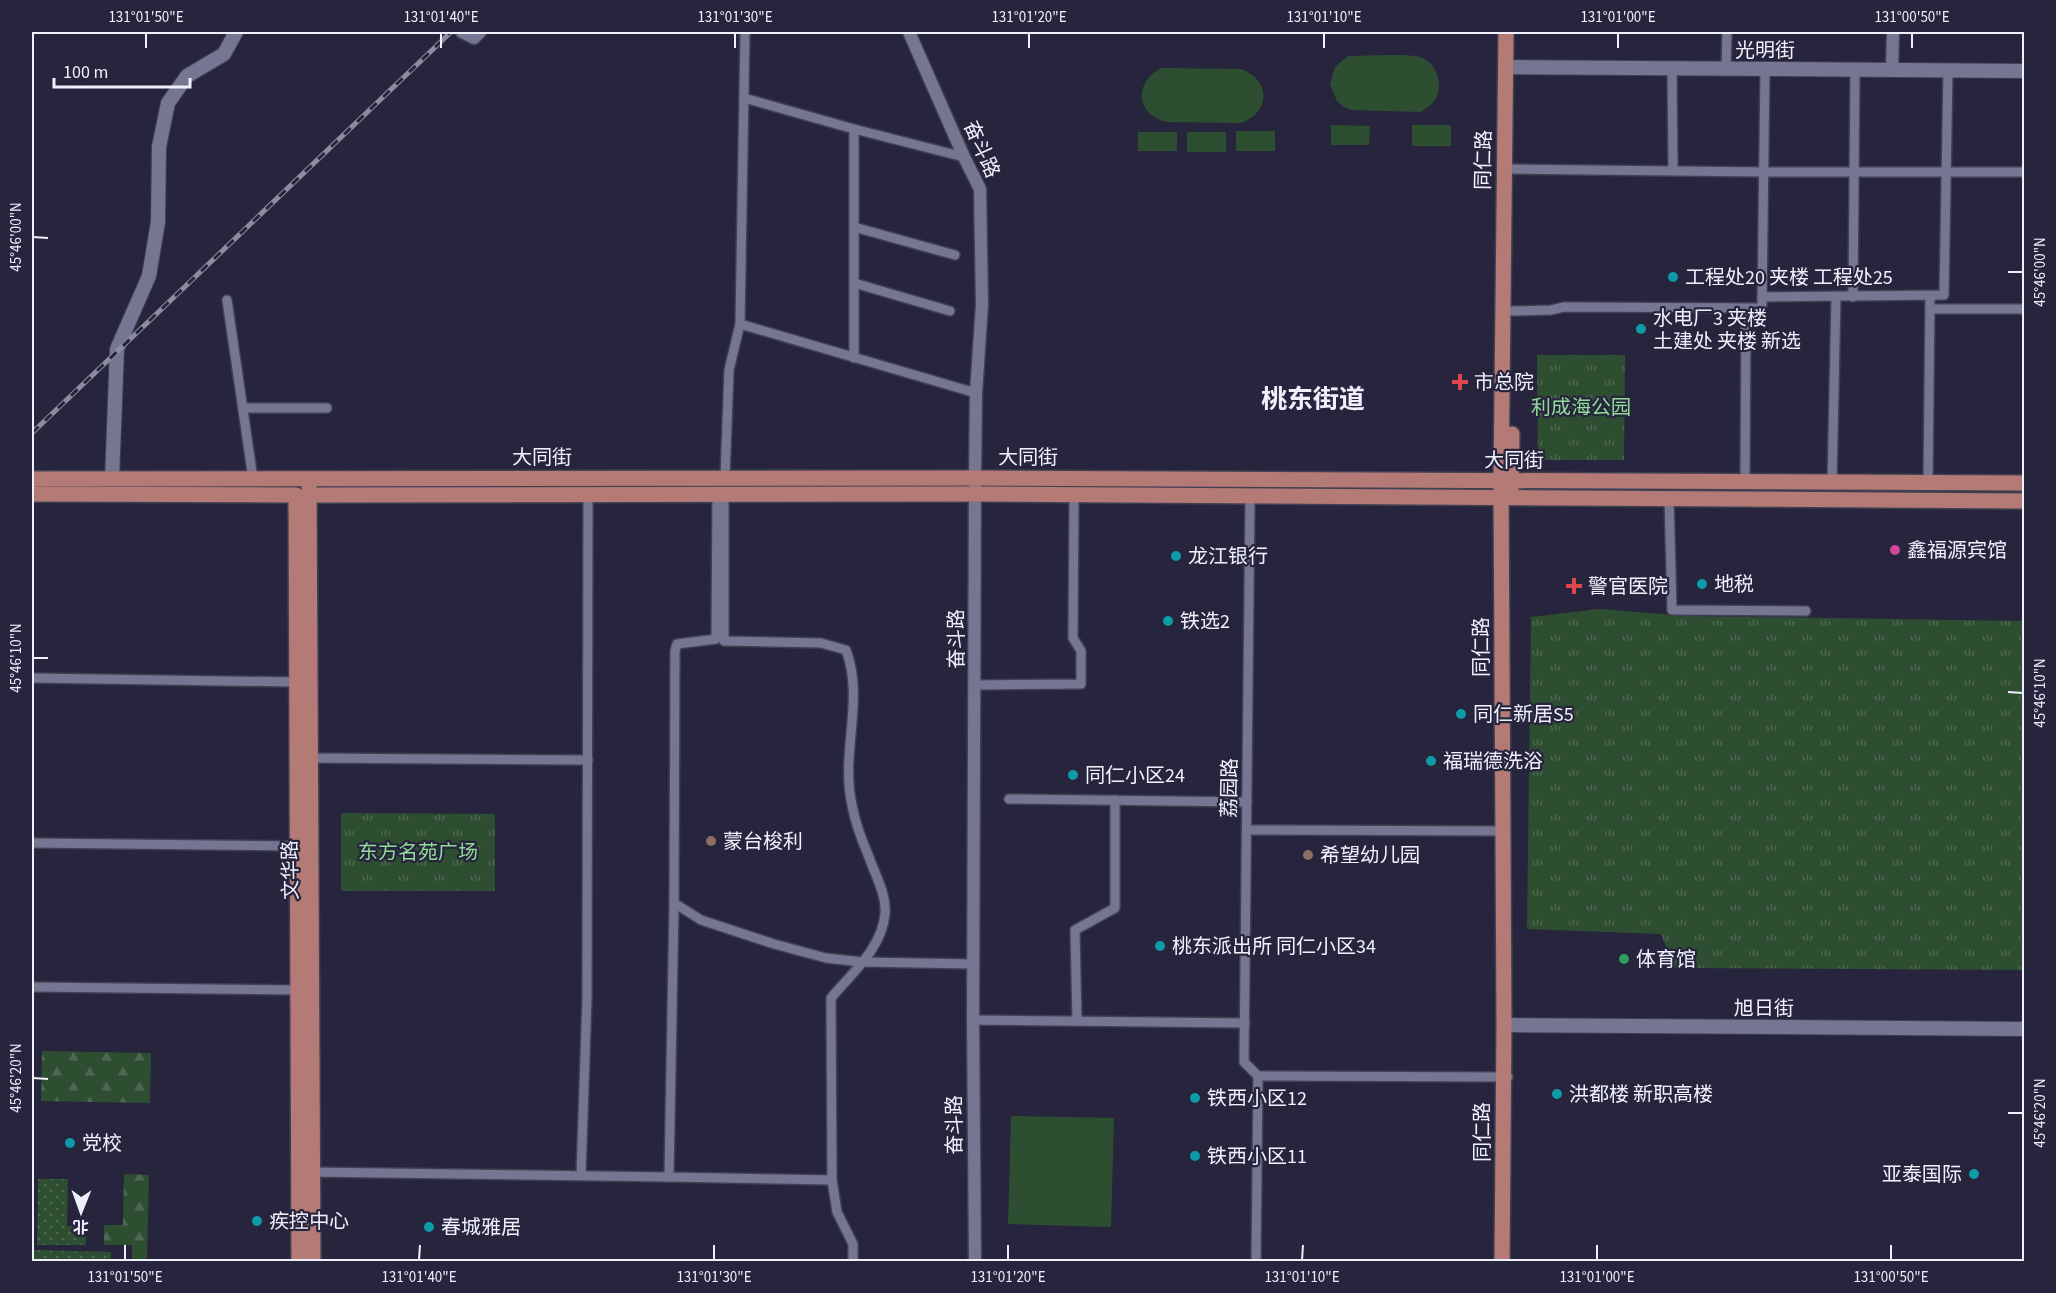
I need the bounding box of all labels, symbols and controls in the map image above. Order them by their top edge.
text: 131°01'50"E [108,7,184,28]
text: 131°01'40"E [403,7,479,28]
text: 131°01'30"E [697,7,773,28]
text: 131°01'20"E [991,7,1067,28]
text: 131°01'10"E [1286,7,1362,28]
text: 131°01'00"E [1580,7,1656,28]
text: 131°00'50"E [1874,7,1950,28]
street label: 光明街 [1735,37,1795,65]
scale bar [54,51,190,89]
text: 100 m [63,60,108,85]
street label: 奋斗路 [956,116,1006,183]
street label: 同仁路 [1469,130,1499,190]
text: 45°46'00"N [6,202,27,272]
text: 45°46'00"N [2030,237,2051,307]
place label: 工程处20 夹楼 工程处25 [1685,264,1893,292]
marker: 工程处20 夹楼 工程处25 [1666,270,1680,284]
place label: 水电厂3 夹楼 土建处 夹楼 新选 [1653,305,1801,356]
marker: 水电厂3 夹楼 土建处 夹楼 新选 [1634,322,1648,336]
place label: 市总院 [1474,369,1534,397]
marker: 市总院 [1451,373,1469,391]
district label: 桃东街道 [1261,381,1365,418]
park label: 利成海公园 [1531,394,1631,422]
street label: 大同街 [512,444,572,472]
street label: 大同街 [998,444,1058,472]
street label: 大同街 [1484,447,1544,475]
place label: 鑫福源宾馆 [1907,537,2007,565]
place label: 龙江银行 [1188,543,1268,571]
marker: 鑫福源宾馆 [1888,543,1902,557]
marker: 龙江银行 [1169,549,1183,563]
place label: 地税 [1714,571,1754,599]
place label: 警官医院 [1588,573,1668,601]
marker: 警官医院 [1565,577,1583,595]
marker: 地税 [1695,577,1709,591]
place label: 铁选2 [1180,608,1230,636]
street label: 奋斗路 [943,609,971,669]
marker: 铁选2 [1161,614,1175,628]
street label: 同仁路 [1468,617,1496,677]
text: 45°46'10"N [6,623,27,693]
text: 45°46'10"N [2030,658,2051,728]
place label: 同仁新居S5 [1473,701,1574,729]
marker: 同仁新居S5 [1454,707,1468,721]
place label: 福瑞德洗浴 [1443,748,1543,776]
marker: 福瑞德洗浴 [1424,754,1438,768]
street label: 荔园路 [1215,758,1245,818]
place label: 同仁小区24 [1085,762,1185,790]
marker: 同仁小区24 [1066,768,1080,782]
place label: 蒙台梭利 [723,828,803,856]
marker: 蒙台梭利 [704,834,718,848]
park label: 东方名苑广场 [358,839,478,867]
street label: 文华路 [276,840,306,900]
place label: 希望幼儿园 [1320,842,1420,870]
marker: 希望幼儿园 [1301,848,1315,862]
place label: 桃东派出所 同仁小区34 [1172,933,1376,961]
marker: 桃东派出所 同仁小区34 [1153,939,1167,953]
place label: 体育馆 [1636,946,1696,974]
marker: 体育馆 [1617,952,1631,966]
street label: 旭日街 [1734,995,1794,1023]
text: 45°46'20"N [6,1043,27,1113]
text: 45°46'20"N [2030,1078,2051,1148]
place label: 洪都楼 新职高楼 [1569,1081,1713,1109]
place label: 铁西小区12 [1207,1085,1307,1113]
marker: 洪都楼 新职高楼 [1550,1087,1564,1101]
marker: 铁西小区12 [1188,1091,1202,1105]
street label: 奋斗路 [941,1095,969,1155]
street label: 同仁路 [1469,1102,1497,1162]
place label: 党校 [82,1130,122,1158]
marker: 党校 [63,1136,77,1150]
place label: 铁西小区11 [1207,1143,1307,1171]
marker: 铁西小区11 [1188,1149,1202,1163]
place label: 亚泰国际 [1882,1161,1962,1189]
marker: 亚泰国际 [1967,1167,1981,1181]
north arrow [51,1182,111,1242]
place label: 疾控中心 [269,1208,349,1236]
marker: 疾控中心 [250,1214,264,1228]
place label: 春城雅居 [441,1214,521,1242]
text: 北 [73,1215,89,1237]
marker: 春城雅居 [422,1220,436,1234]
text: 131°01'50"E [87,1267,163,1288]
text: 131°01'40"E [381,1267,457,1288]
text: 131°01'30"E [676,1267,752,1288]
text: 131°01'20"E [970,1267,1046,1288]
text: 131°01'10"E [1264,1267,1340,1288]
text: 131°01'00"E [1559,1267,1635,1288]
text: 131°00'50"E [1853,1267,1929,1288]

